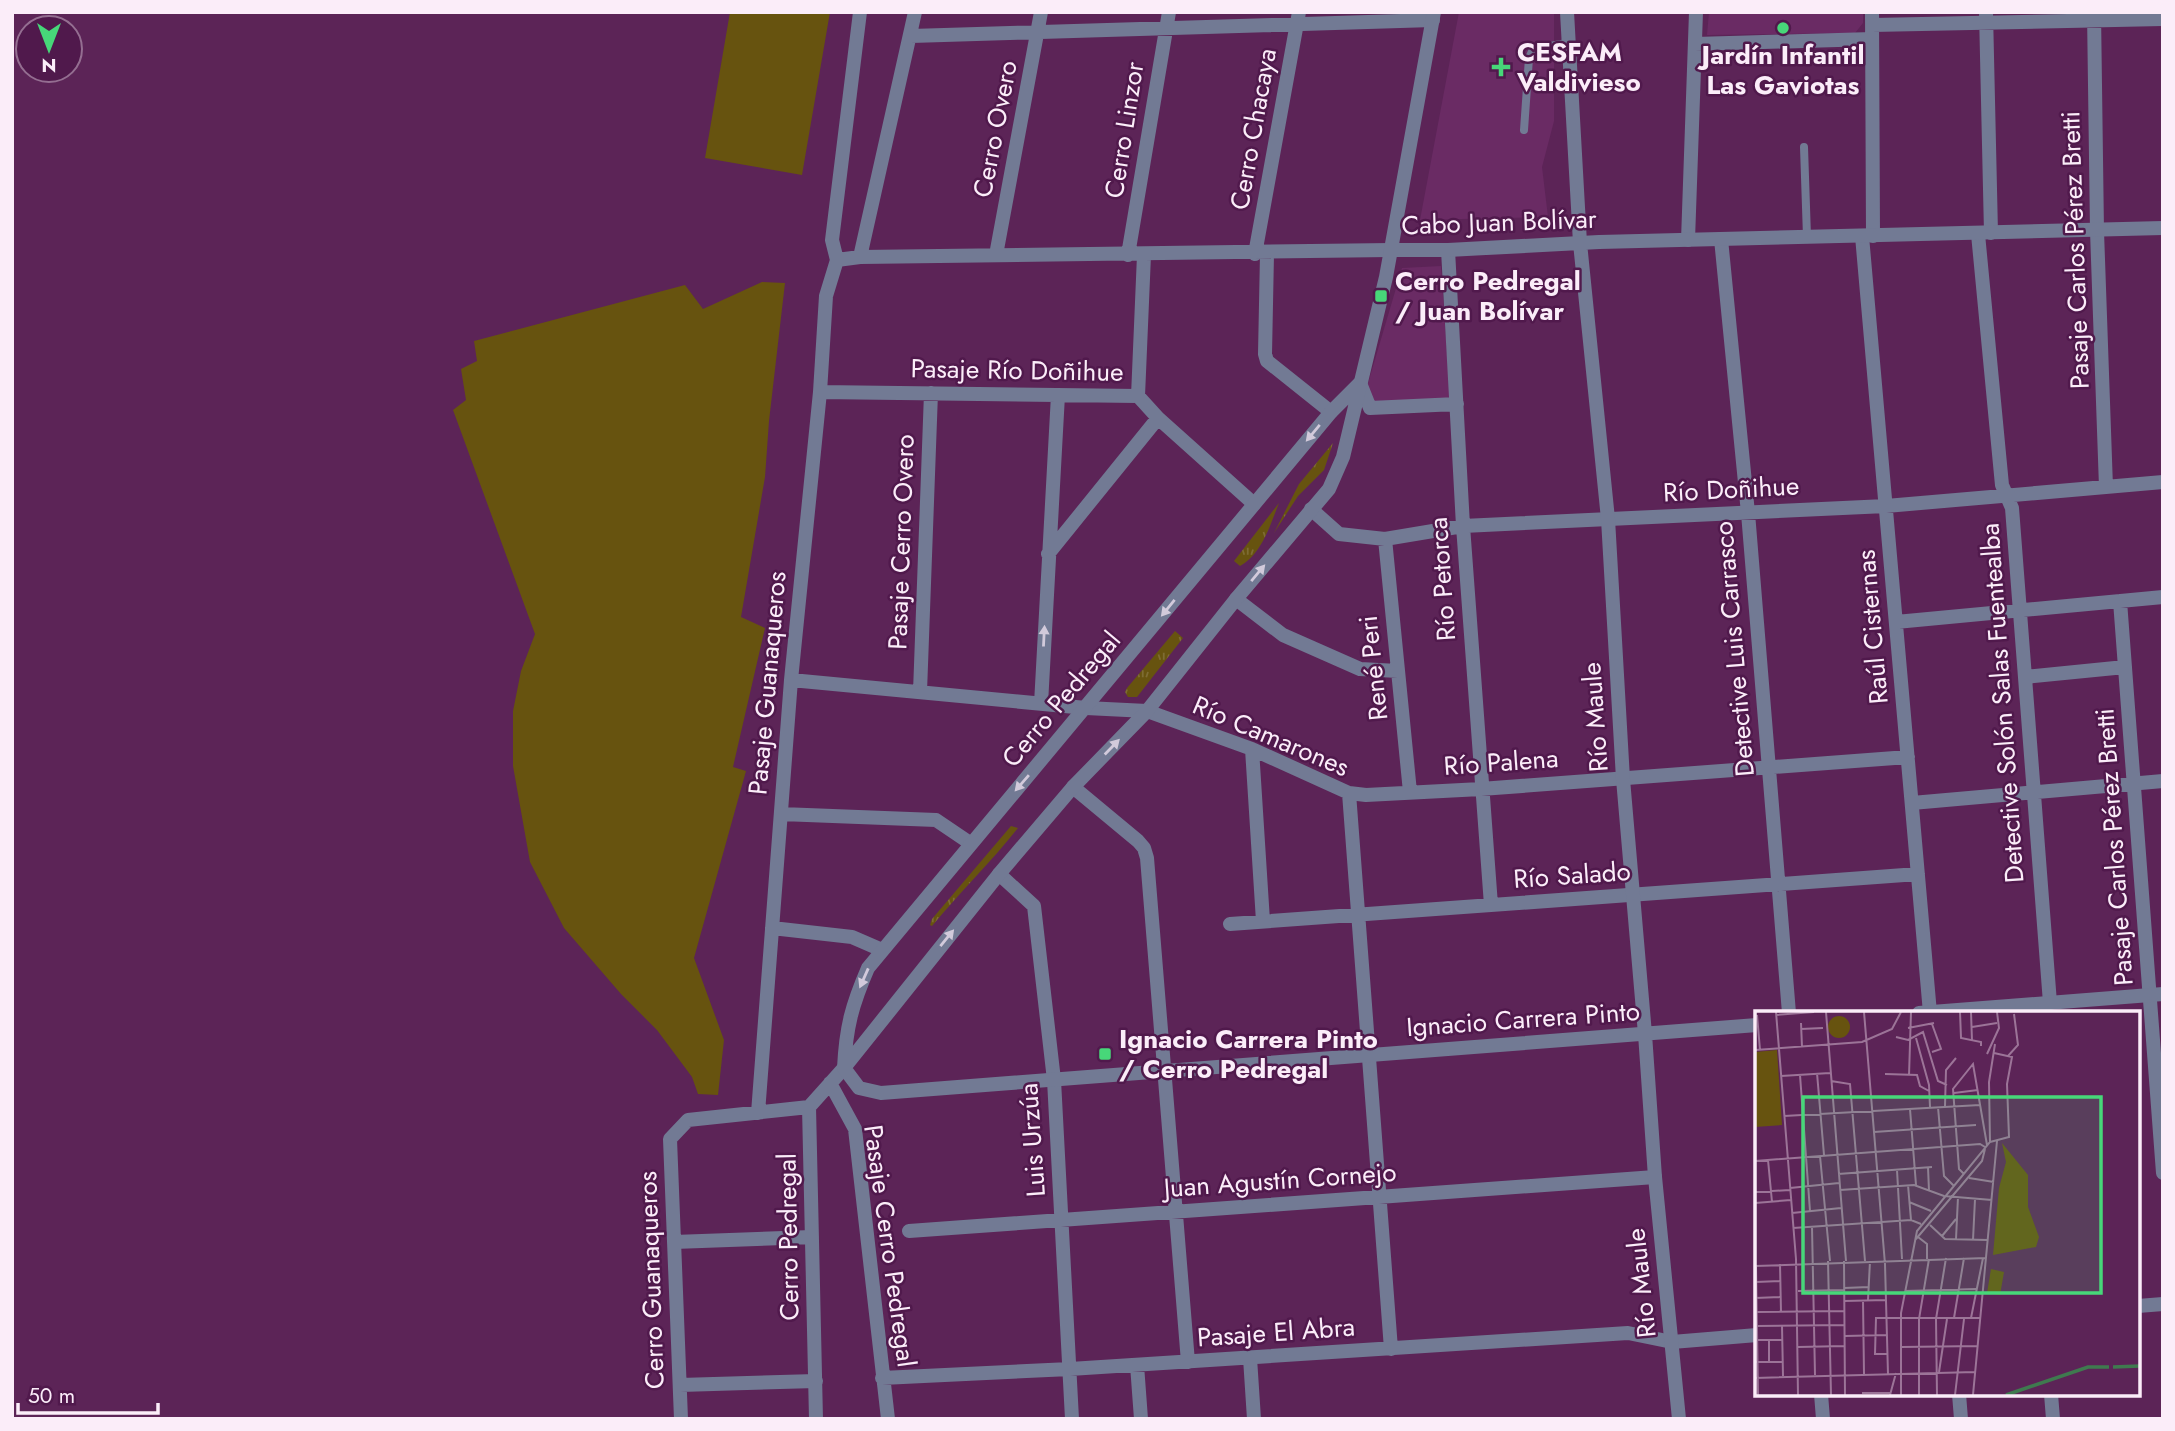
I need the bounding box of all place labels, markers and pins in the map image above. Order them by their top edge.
marker: Jardín Infantil Las Gaviotas [1775,20,1791,36]
place label: CESFAM Valdivieso [1516,33,1641,101]
place label: Jardín Infantil Las Gaviotas [1697,36,1864,104]
marker: CESFAM Valdivieso [1491,57,1511,77]
place label: Cerro Pedregal / Juan Bolívar [1395,262,1581,330]
marker: Cerro Pedregal / Juan Bolívar [1373,288,1389,304]
place label: Ignacio Carrera Pinto / Cerro Pedregal [1119,1020,1378,1088]
marker: Ignacio Carrera Pinto / Cerro Pedregal [1097,1046,1113,1062]

